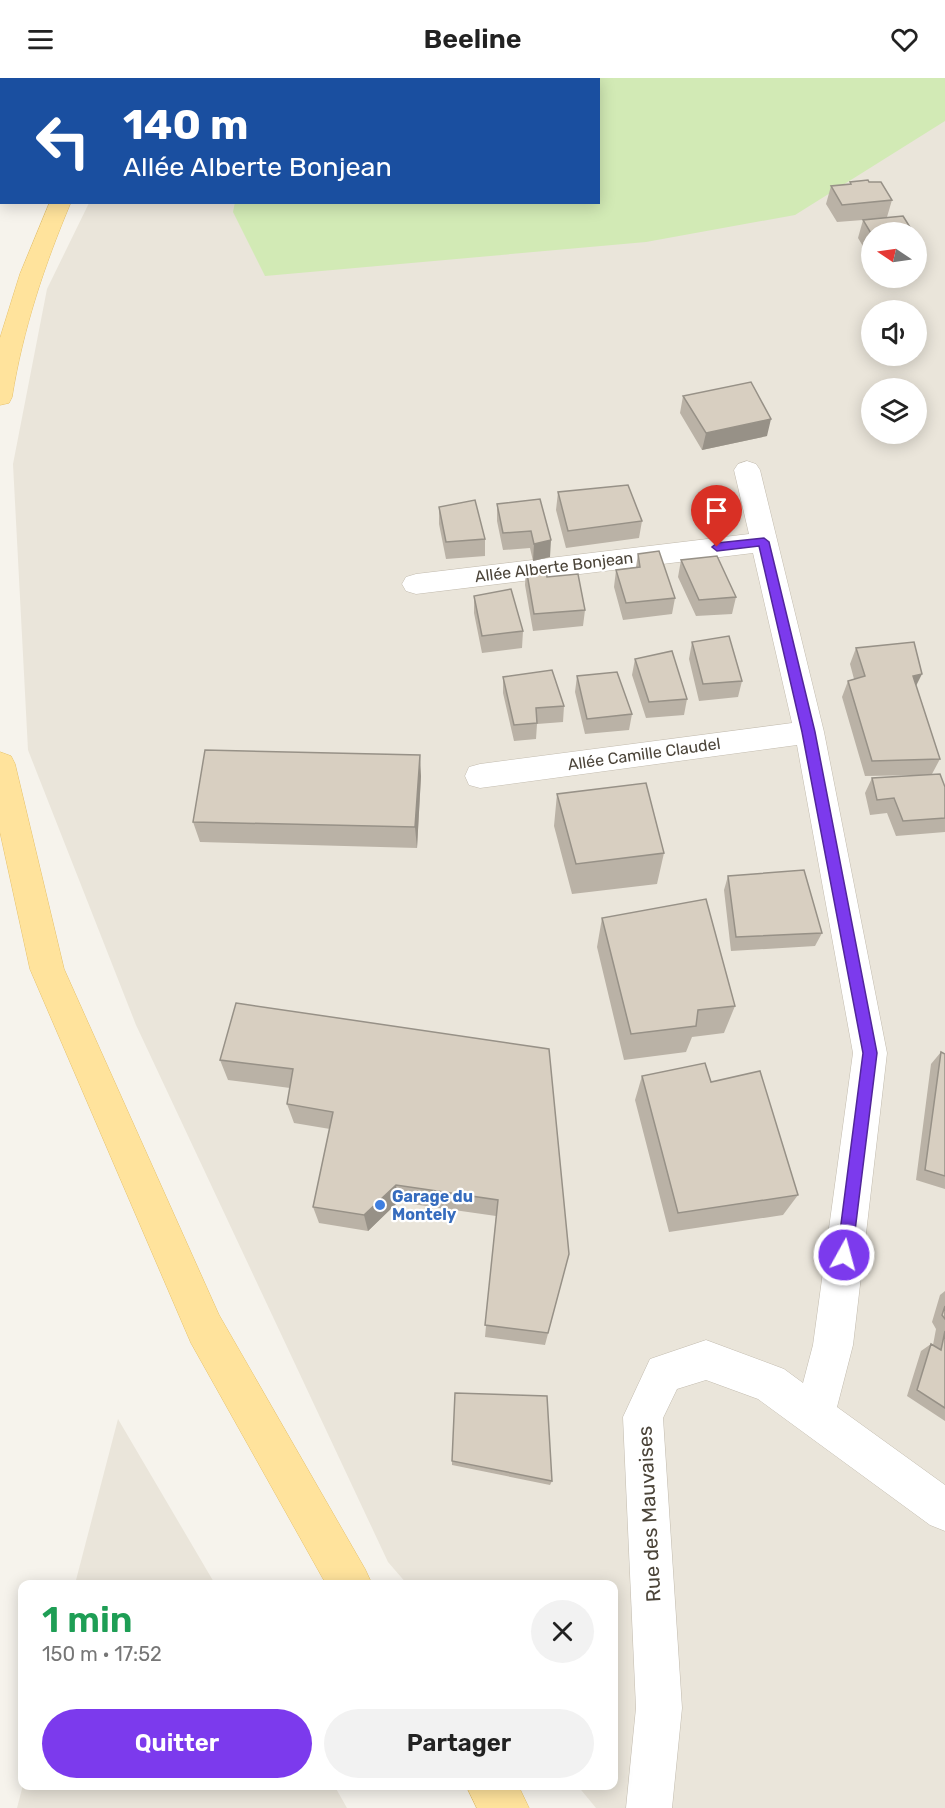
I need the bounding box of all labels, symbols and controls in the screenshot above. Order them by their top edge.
icon: menu [24,23,57,56]
text: Beeline [423,23,522,55]
icon: heart [888,23,921,56]
text: 140 m [123,100,249,150]
icon: left [24,102,102,180]
text: Allée Alberte Bonjean [123,151,392,183]
north arrow [861,222,927,288]
map controls [861,222,927,444]
button: sound [861,300,927,366]
button: layers [861,378,927,444]
pin [691,485,742,547]
icon: arrive [700,494,733,527]
street label: Allée Alberte Bonjean [474,548,634,586]
street label: Allée Camille Claudel [566,734,722,774]
place label: Garage du Montely [392,1187,473,1224]
marker: Garage du Montely [373,1198,387,1212]
position arrow [812,1223,876,1287]
street label: Rue des Mauvaises [632,1425,666,1603]
text: 1 min [42,1598,133,1641]
button: close [531,1600,594,1663]
text: 150 m · 17:52 [42,1642,162,1666]
button: Quitter [42,1709,312,1778]
button: Partager [324,1709,594,1778]

